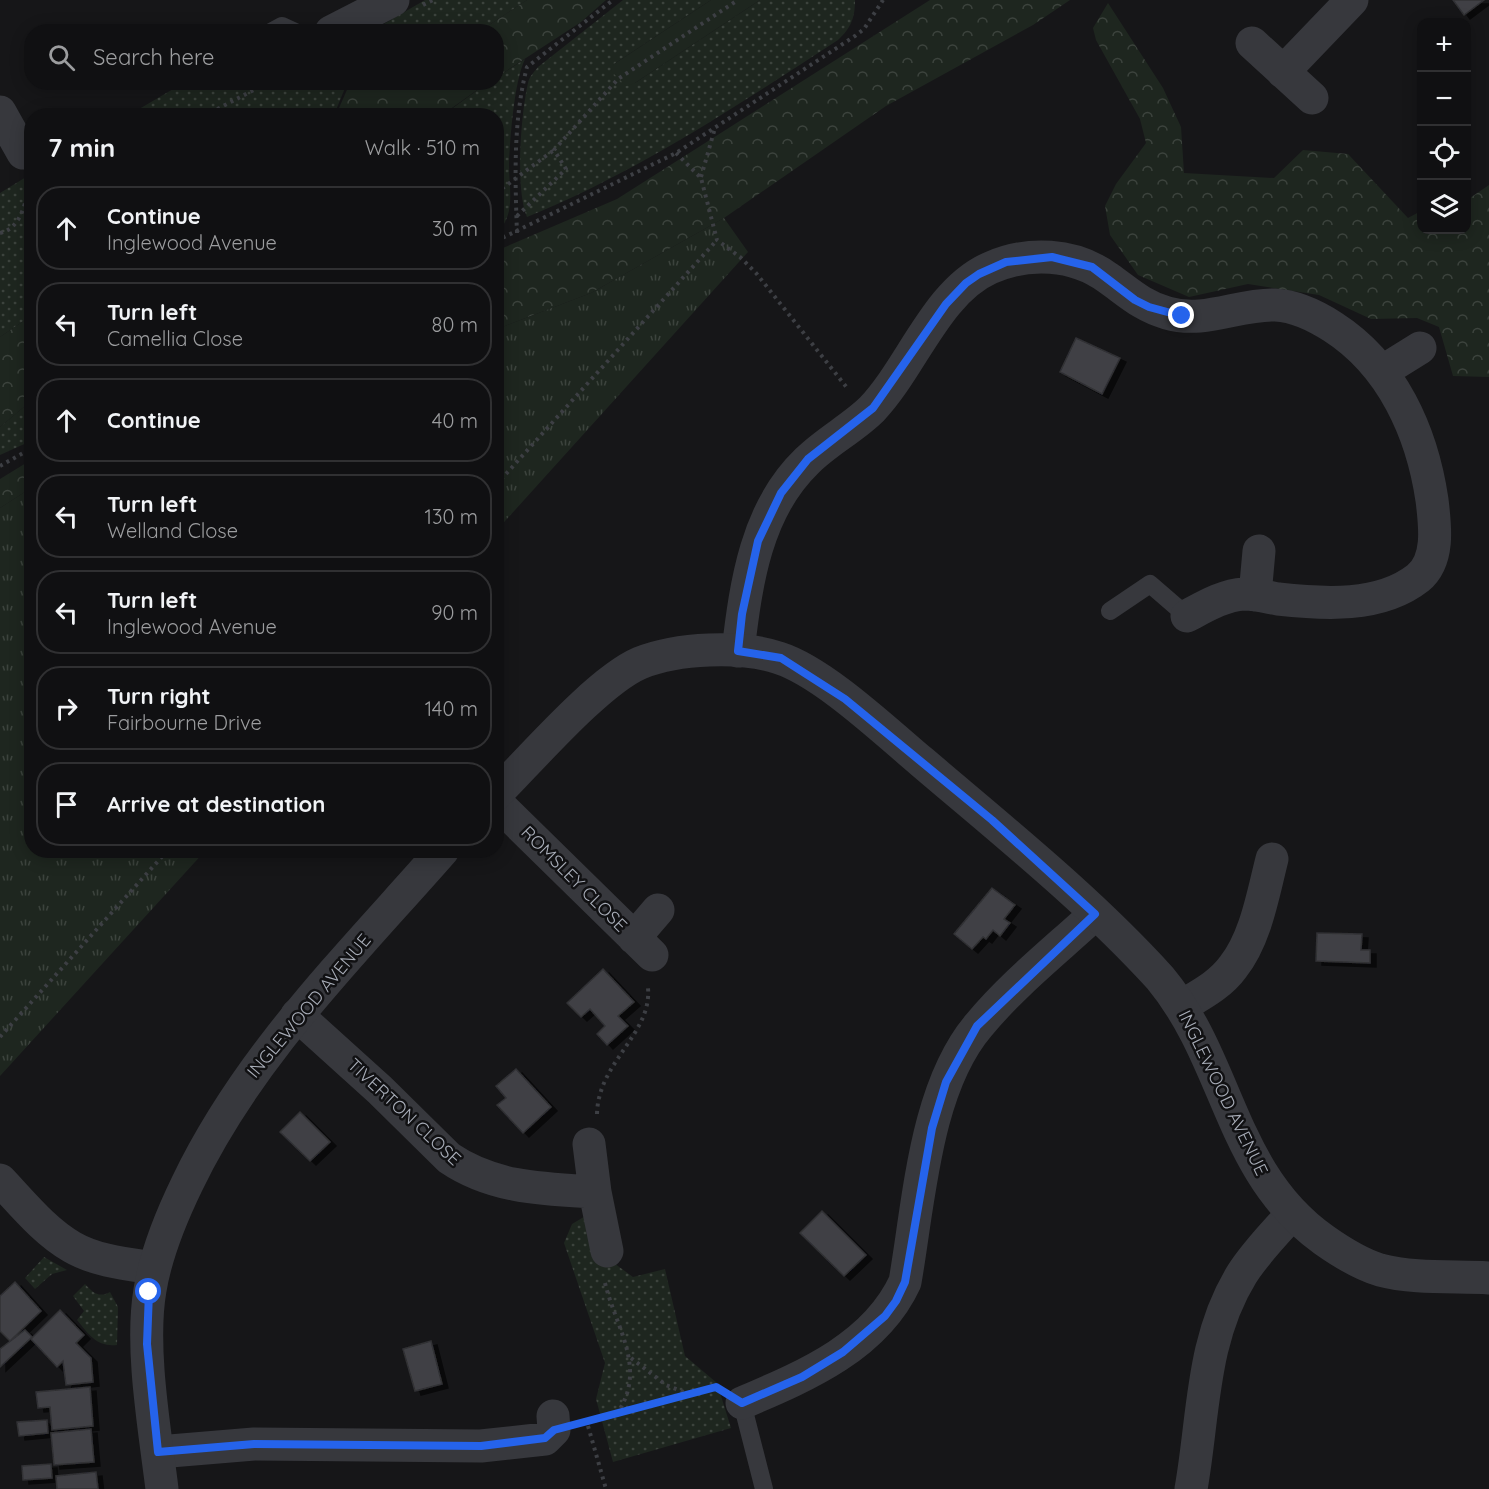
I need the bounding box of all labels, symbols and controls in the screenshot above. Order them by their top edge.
map controls [1417,18,1471,234]
button: + [1417,18,1471,72]
search box [24,24,504,90]
icon: search [45,41,78,74]
text: Search here [93,43,214,71]
button: − [1417,72,1471,126]
button: locate [1417,126,1471,180]
text: 7 min [48,131,115,164]
text: Walk · 510 m [365,135,480,160]
button: layers [1417,180,1471,234]
text: Continue [107,202,201,230]
icon: ahead [50,212,83,245]
text: 30 m [432,216,478,241]
text: Inglewood Avenue [107,230,277,255]
text: Turn left [107,298,197,326]
route end [1168,302,1194,328]
icon: left [50,308,83,341]
text: 80 m [432,312,478,337]
text: Camellia Close [107,326,243,351]
icon: ahead [50,404,83,437]
text: Continue [107,406,201,434]
text: 40 m [432,408,478,433]
text: Turn left [107,490,197,518]
icon: left [50,500,83,533]
text: 130 m [425,504,478,529]
text: Welland Close [107,518,238,543]
text: Turn left [107,586,197,614]
icon: left [50,596,83,629]
text: 90 m [431,600,478,625]
text: Inglewood Avenue [107,614,277,639]
text: Turn right [107,682,211,710]
icon: right [50,692,83,725]
text: 140 m [425,696,478,721]
text: Fairbourne Drive [107,710,262,735]
icon: arrive [50,788,83,821]
text: Arrive at destination [107,790,325,818]
street label: ROMSLEY CLOSE [516,821,632,937]
street label: INGLEWOOD AVENUE [242,929,376,1082]
street label: INGLEWOOD AVENUE [1173,1006,1273,1179]
street label: TIVERTON CLOSE [343,1053,466,1170]
route start [135,1278,161,1304]

